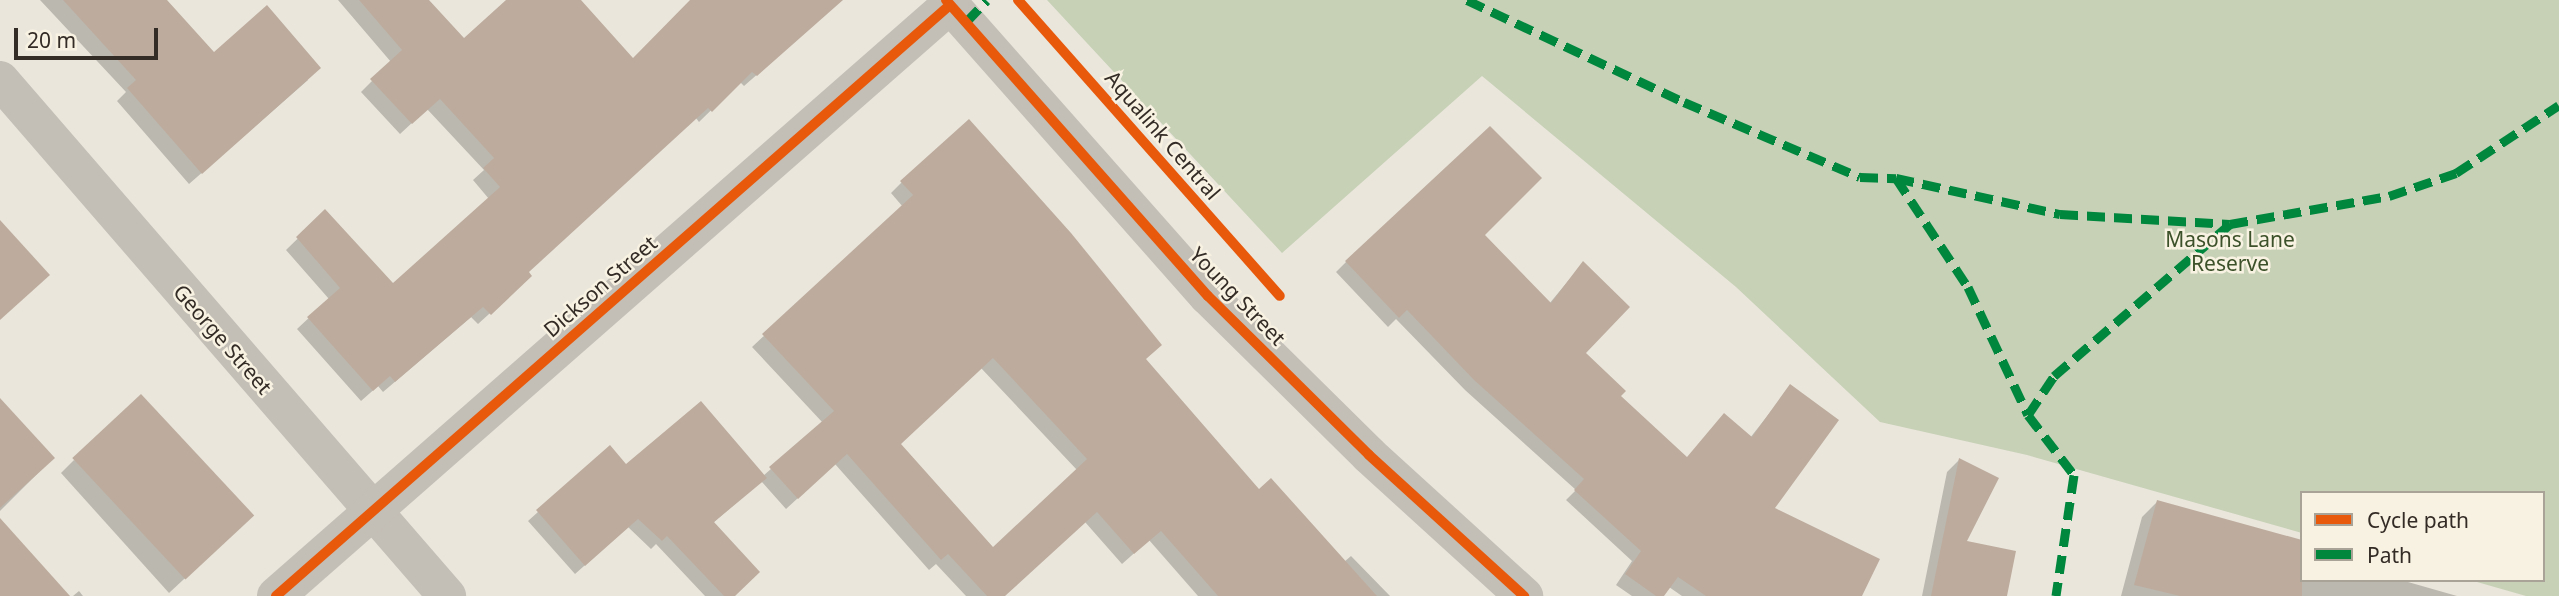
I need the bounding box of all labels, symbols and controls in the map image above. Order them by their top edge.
scale bar [18,14,161,58]
text: 20 m [27,26,76,54]
street label: Aqualink Central [1100,65,1226,205]
park label: Masons Lane Reserve [2165,226,2295,276]
street label: Dickson Street [538,230,662,342]
street label: Young Street [1185,242,1291,350]
street label: George Street [169,279,277,399]
legend [2300,491,2545,582]
text: Cycle path [2367,506,2469,534]
text: Path [2367,541,2412,569]

